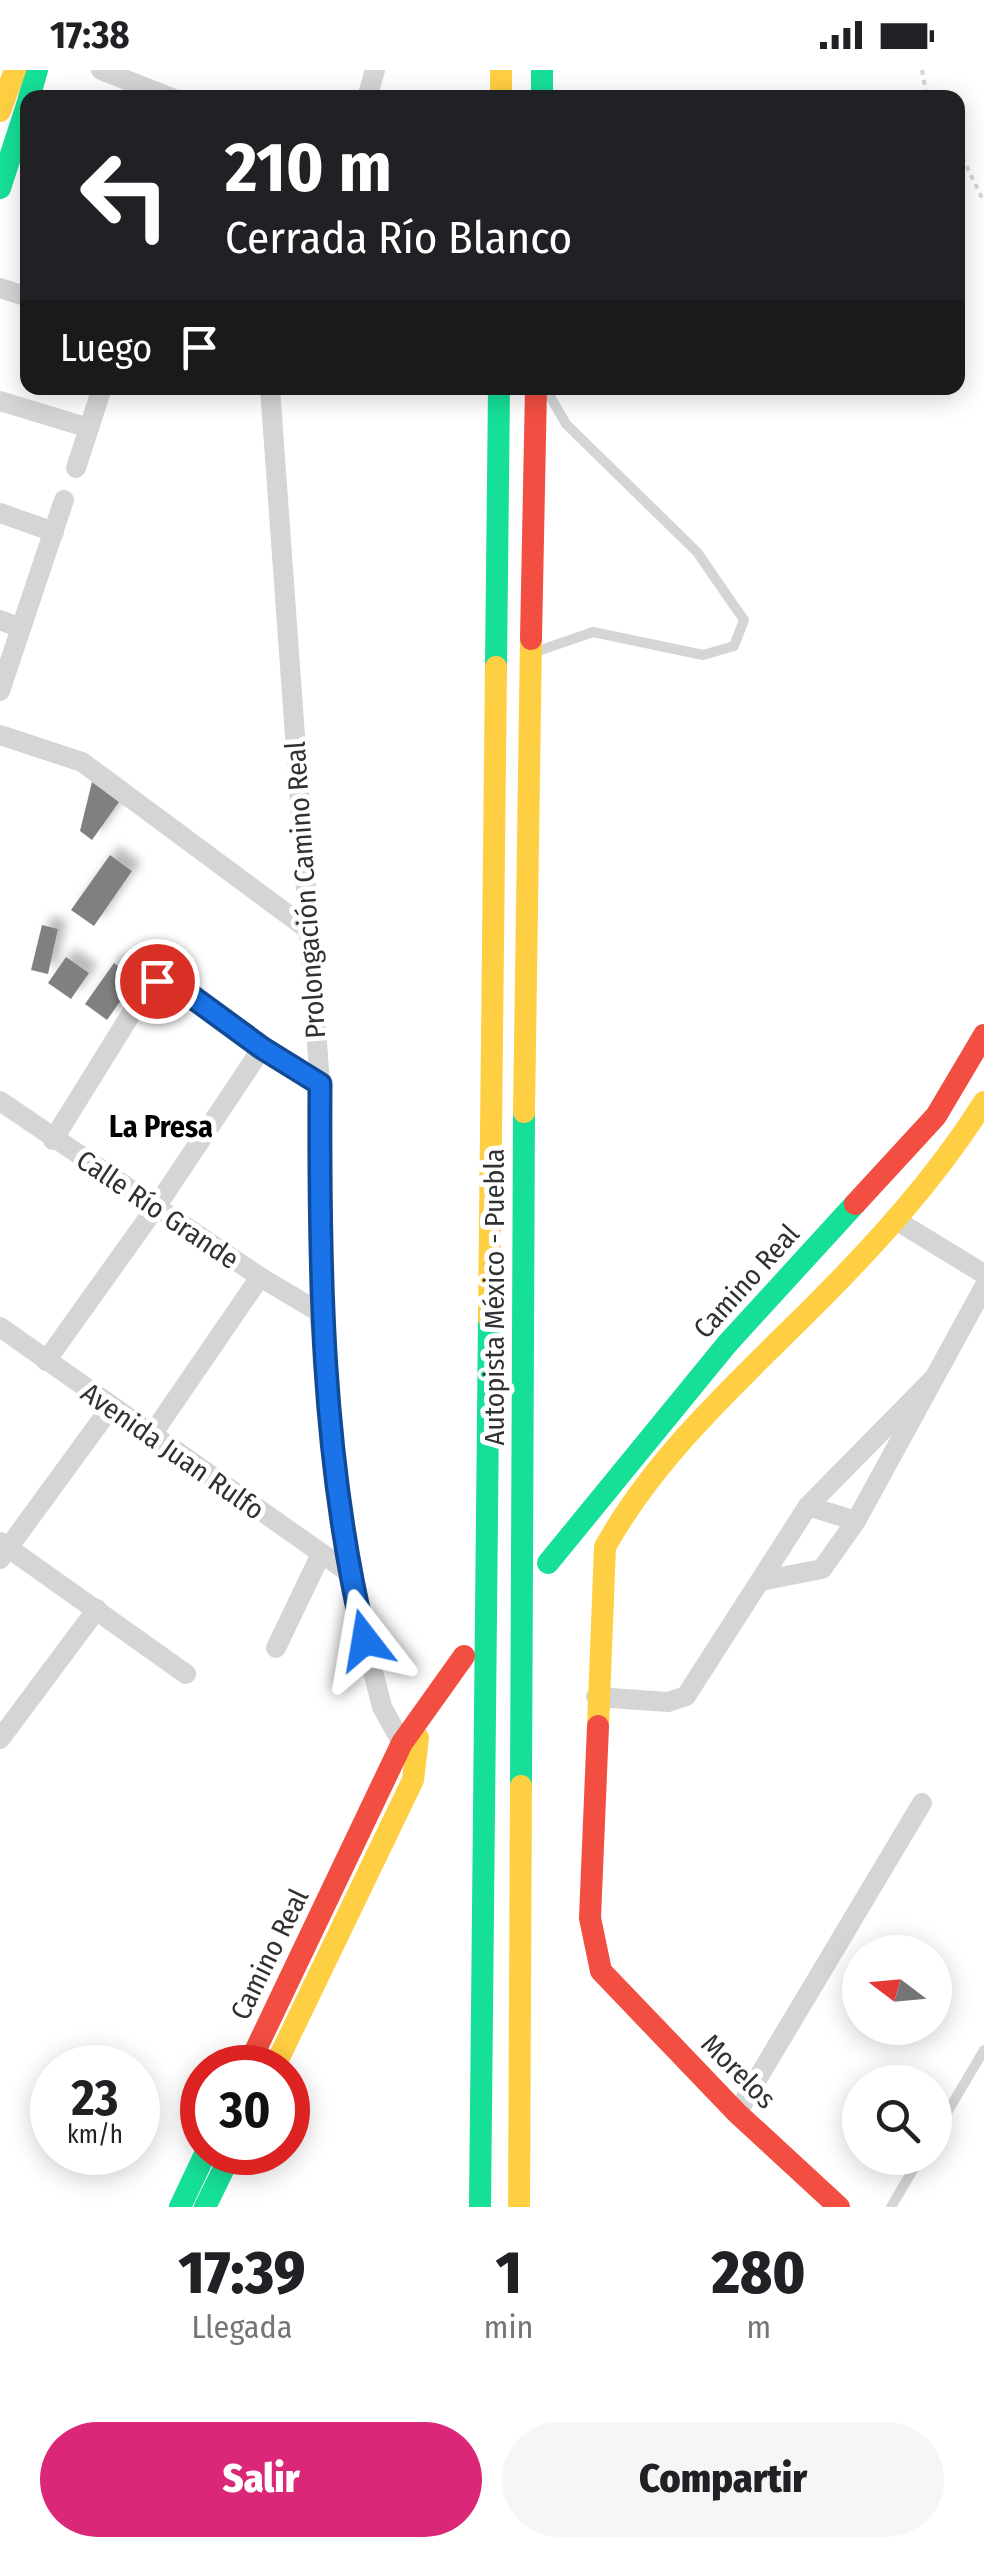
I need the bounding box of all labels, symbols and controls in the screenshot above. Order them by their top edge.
text: 17:38 [50,12,130,58]
text: 210 m [225,126,392,210]
icon: left [60,130,190,260]
text: Cerrada Río Blanco [225,211,572,265]
icon: arrive [172,320,227,375]
text: Luego [60,325,152,371]
street label: Prolongación Camino Real [279,740,332,1040]
pin [115,939,200,1024]
icon: arrive [130,954,185,1009]
district label: La Presa [109,1109,213,1145]
street label: Calle Río Grande [70,1143,245,1276]
street label: Autopista México - Puebla [478,1149,511,1445]
street label: Camino Real [687,1218,806,1345]
street label: Avenida Juan Rulfo [75,1376,271,1527]
position arrow [313,1588,417,1692]
street label: Camino Real [224,1883,315,2025]
north arrow [842,1935,952,2045]
map controls [842,1935,952,2175]
street label: Morelos [695,2027,783,2115]
speed limit sign: 30 [180,2045,310,2175]
button: search [842,2065,952,2175]
text: 23 [72,2068,118,2128]
text: km/h [67,2120,123,2150]
text: 17:39 [178,2237,305,2309]
text: 1 [496,2237,522,2309]
text: 280 [712,2237,806,2309]
text: Llegada [192,2308,292,2346]
text: min [484,2308,533,2346]
text: m [746,2308,771,2346]
button: Salir [40,2422,482,2537]
button: Compartir [502,2422,944,2537]

